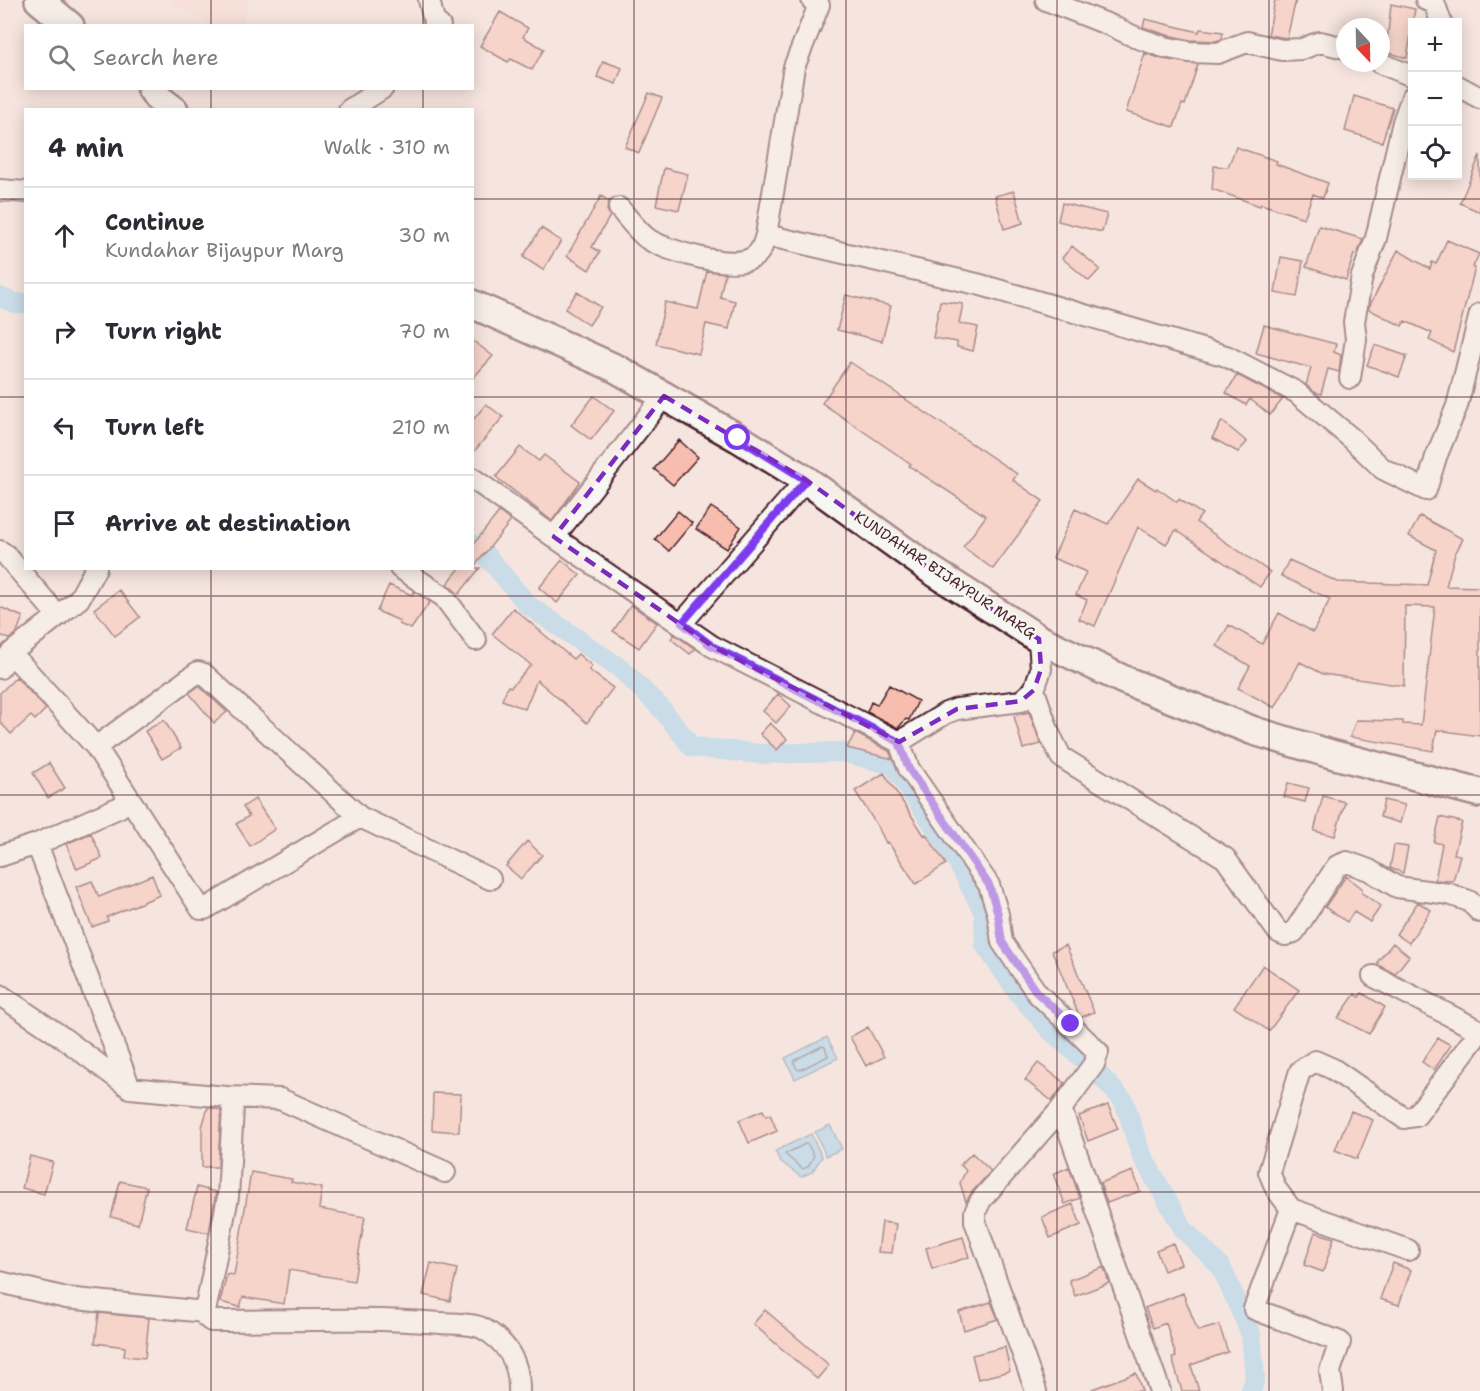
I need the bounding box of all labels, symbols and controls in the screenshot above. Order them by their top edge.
north arrow [1336,18,1390,72]
map controls [1408,18,1462,180]
button: + [1408,18,1462,72]
search box [24,24,474,90]
icon: search [45,41,78,74]
text: Search here [93,43,219,72]
button: − [1408,72,1462,126]
button: locate [1408,126,1462,180]
text: 4 min [48,130,124,165]
text: Walk · 310 m [324,134,450,160]
text: Continue [105,208,205,237]
icon: ahead [48,219,81,252]
text: 30 m [398,222,450,248]
text: Kundahar Bijaypur Marg [105,237,344,263]
icon: right [48,315,81,348]
text: Turn right [105,317,222,346]
text: 70 m [398,318,450,344]
icon: left [48,411,81,444]
text: Turn left [105,413,204,442]
text: 210 m [391,414,450,440]
route start [724,424,750,450]
icon: arrive [48,507,81,540]
street label: KUNDAHAR BIJAYPUR MARG [850,507,1040,643]
text: Arrive at destination [105,509,351,538]
route end [1057,1010,1083,1036]

